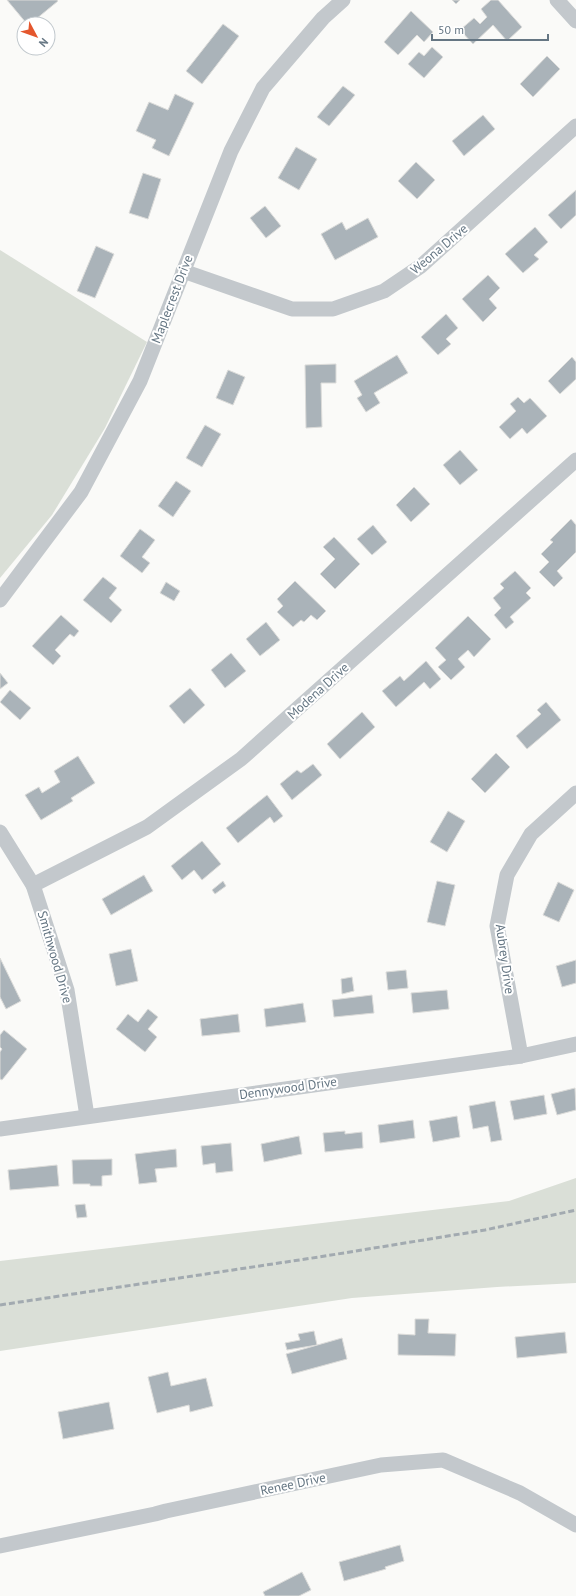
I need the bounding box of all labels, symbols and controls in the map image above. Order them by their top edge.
north arrow [16,16,56,56]
scale bar [432,16,548,42]
text: 50 m [438,22,464,37]
text: N [36,35,51,50]
street label: Weona Drive [407,220,471,278]
street label: Maplecrest Drive [147,252,197,346]
street label: Modena Drive [284,659,352,723]
street label: Smithwood Drive [34,909,76,1005]
street label: Aubrey Drive [492,923,518,995]
street label: Dennywood Drive [238,1073,338,1103]
street label: Renee Drive [259,1469,327,1499]

